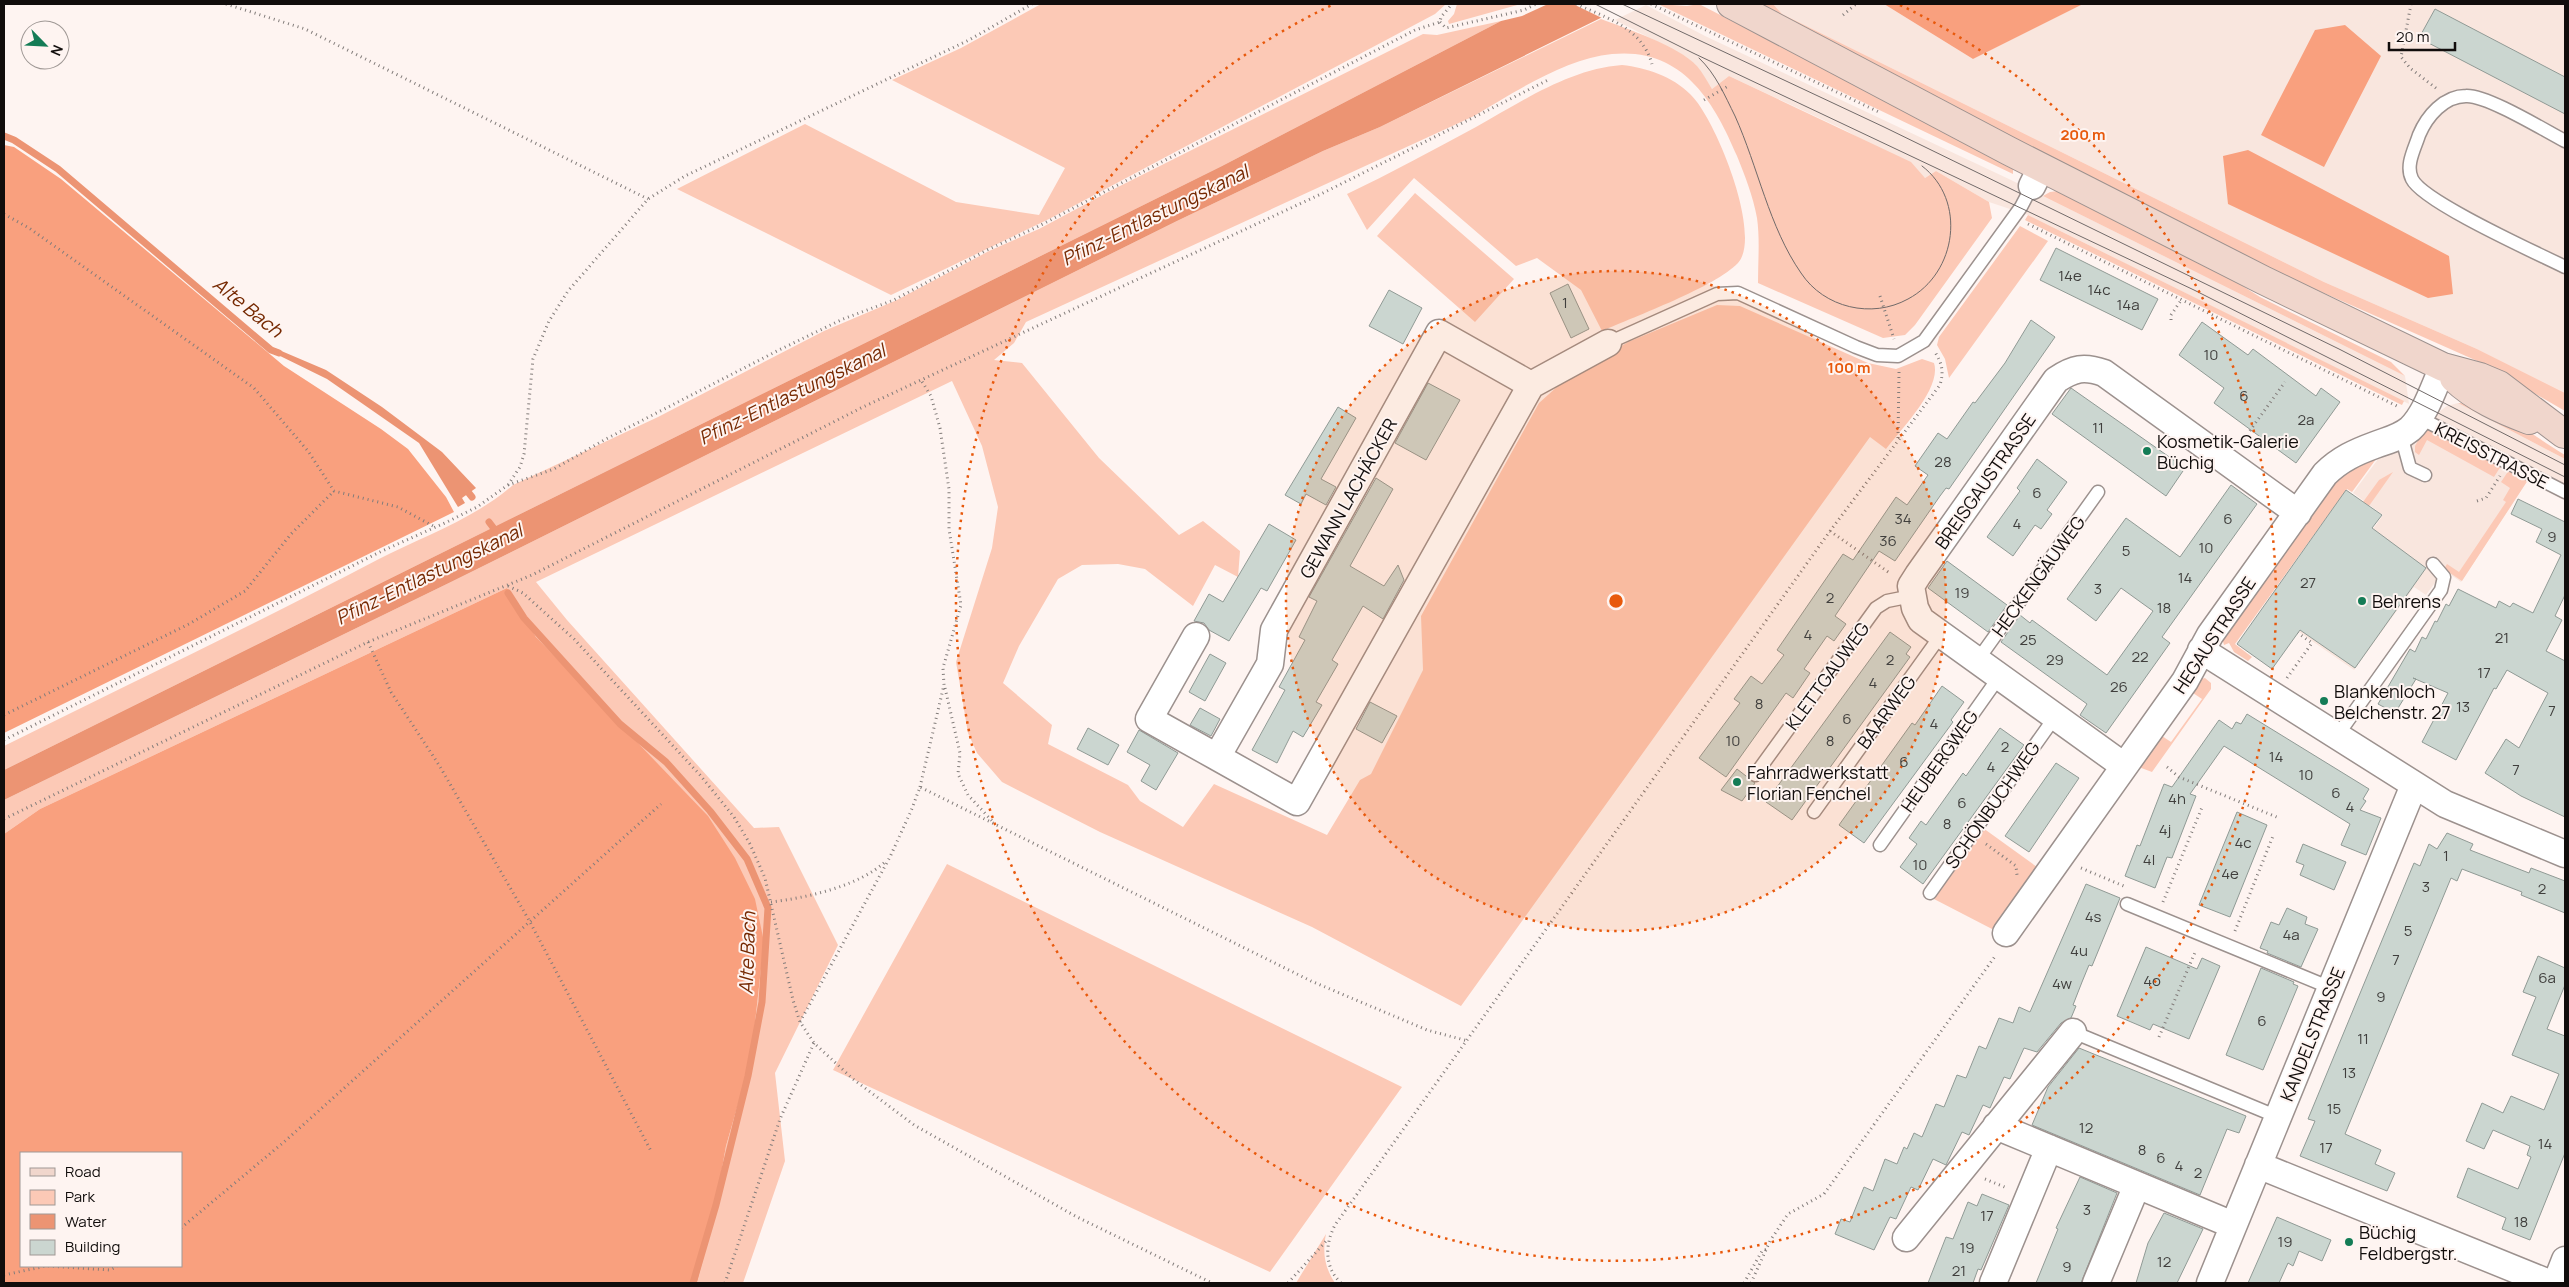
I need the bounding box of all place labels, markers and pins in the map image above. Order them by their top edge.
place label: Kosmetik-Galerie Büchig [2157,429,2299,474]
marker: Kosmetik-Galerie Büchig [2141,445,2153,457]
place label: Behrens [2372,589,2441,613]
centre of rings [1607,592,1625,610]
marker: Behrens [2356,595,2368,607]
place label: Blankenloch Belchenstr. 27 [2334,679,2451,724]
marker: Blankenloch Belchenstr. 27 [2318,695,2330,707]
place label: Fahrradwerkstatt Florian Fenchel [1747,760,1889,805]
marker: Fahrradwerkstatt Florian Fenchel [1731,776,1743,788]
place label: Büchig Feldbergstr. [2359,1220,2457,1265]
marker: Büchig Feldbergstr. [2343,1236,2355,1248]

